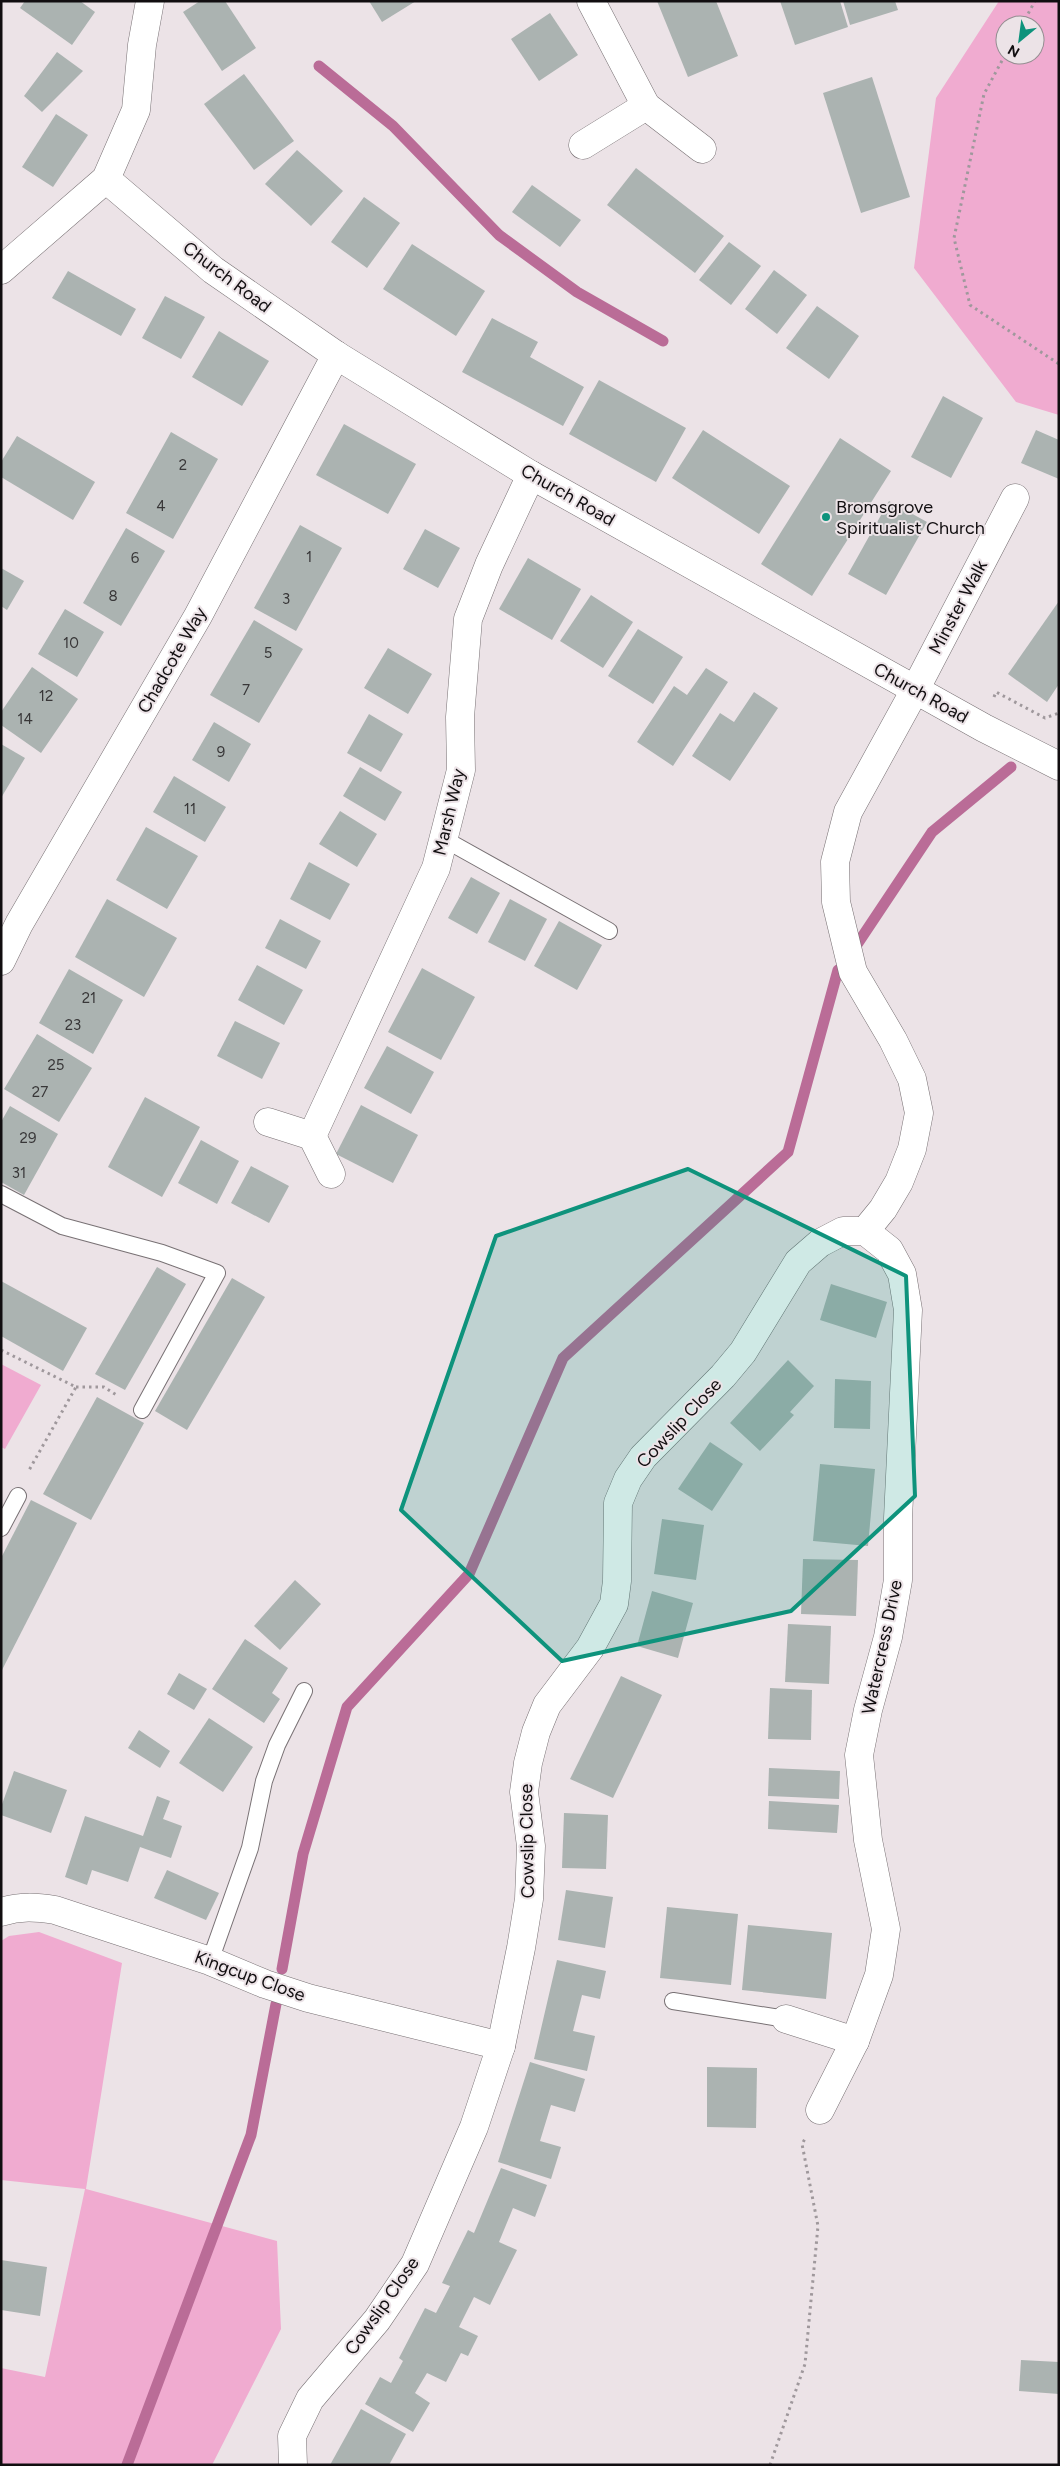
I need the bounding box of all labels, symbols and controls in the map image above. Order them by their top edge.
north arrow [995,15,1045,65]
text: N [1005,41,1023,61]
street label: Church Road [179,237,275,317]
house number: 2 [179,456,187,474]
street label: Church Road [517,459,619,531]
place label: Bromsgrove Spiritualist Church [836,496,985,539]
house number: 4 [156,497,166,515]
marker: Bromsgrove Spiritualist Church [820,511,832,523]
house number: 1 [306,548,312,566]
house number: 6 [131,549,140,567]
street label: Minster Walk [924,556,992,658]
house number: 8 [108,587,118,605]
house number: 3 [282,590,290,608]
street label: Chadcote Way [133,603,212,717]
house number: 10 [63,634,79,652]
house number: 5 [264,644,272,662]
street label: Church Road [870,658,972,728]
house number: 7 [242,681,250,699]
house number: 12 [39,687,53,705]
house number: 14 [17,710,33,728]
house number: 9 [217,743,225,761]
street label: Marsh Way [428,766,470,858]
house number: 11 [184,800,196,818]
house number: 21 [82,989,96,1007]
house number: 23 [65,1016,81,1034]
house number: 25 [47,1056,65,1074]
house number: 27 [32,1083,48,1101]
house number: 29 [20,1129,36,1147]
house number: 31 [12,1164,26,1182]
street label: Cowslip Close [632,1374,726,1472]
street label: Watercress Drive [857,1578,907,1716]
street label: Cowslip Close [515,1783,539,1898]
street label: Kingcup Close [192,1946,309,2006]
street label: Cowslip Close [340,2253,424,2359]

